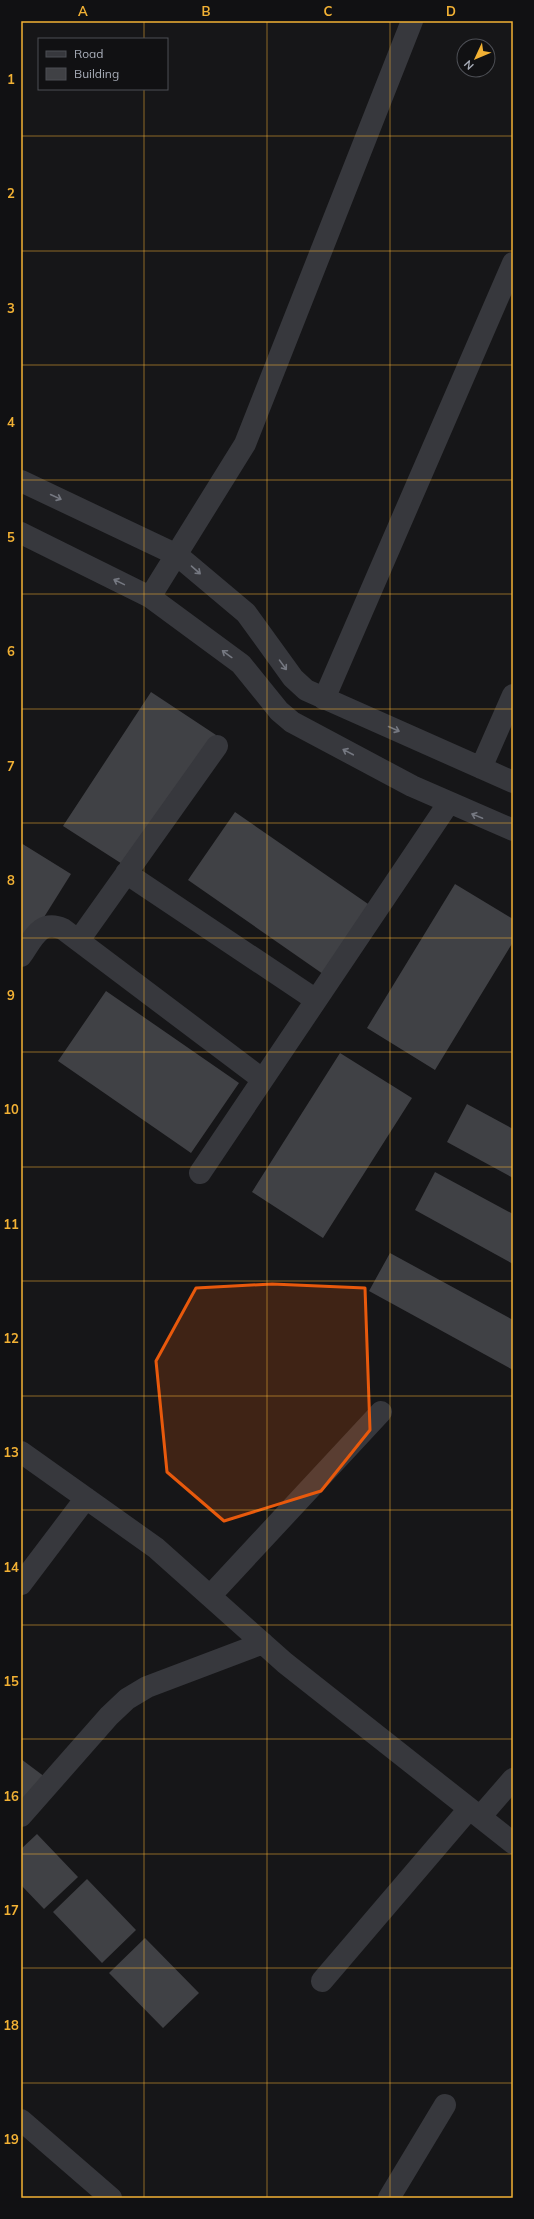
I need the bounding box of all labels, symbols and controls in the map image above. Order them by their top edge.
text: A [78,3,88,19]
text: B [202,3,211,19]
text: C [324,3,333,19]
text: D [446,3,456,19]
legend [38,38,168,90]
north arrow [456,38,496,78]
text: Road [74,46,103,61]
text: N [461,57,477,73]
text: Building [74,66,119,81]
text: 1 [7,71,15,87]
text: 2 [7,185,15,201]
text: 3 [7,300,15,316]
text: 4 [7,414,15,430]
one-way arrow [50,494,62,501]
text: 5 [7,529,15,545]
one-way arrow [190,566,201,575]
one-way arrow [114,578,126,585]
text: 6 [7,643,15,659]
one-way arrow [222,650,233,658]
one-way arrow [279,659,288,670]
one-way arrow [387,726,399,733]
one-way arrow [342,747,354,755]
text: 7 [7,758,15,774]
one-way arrow [471,811,483,819]
text: 8 [7,872,15,888]
text: 9 [7,987,15,1003]
text: 10 [3,1101,19,1117]
text: 11 [3,1216,19,1232]
text: 12 [3,1330,19,1346]
text: 13 [3,1444,19,1460]
text: 14 [3,1559,19,1575]
text: 15 [3,1673,19,1689]
text: 16 [3,1788,19,1804]
text: 17 [3,1902,19,1918]
text: 18 [3,2017,19,2033]
text: 19 [3,2131,19,2147]

